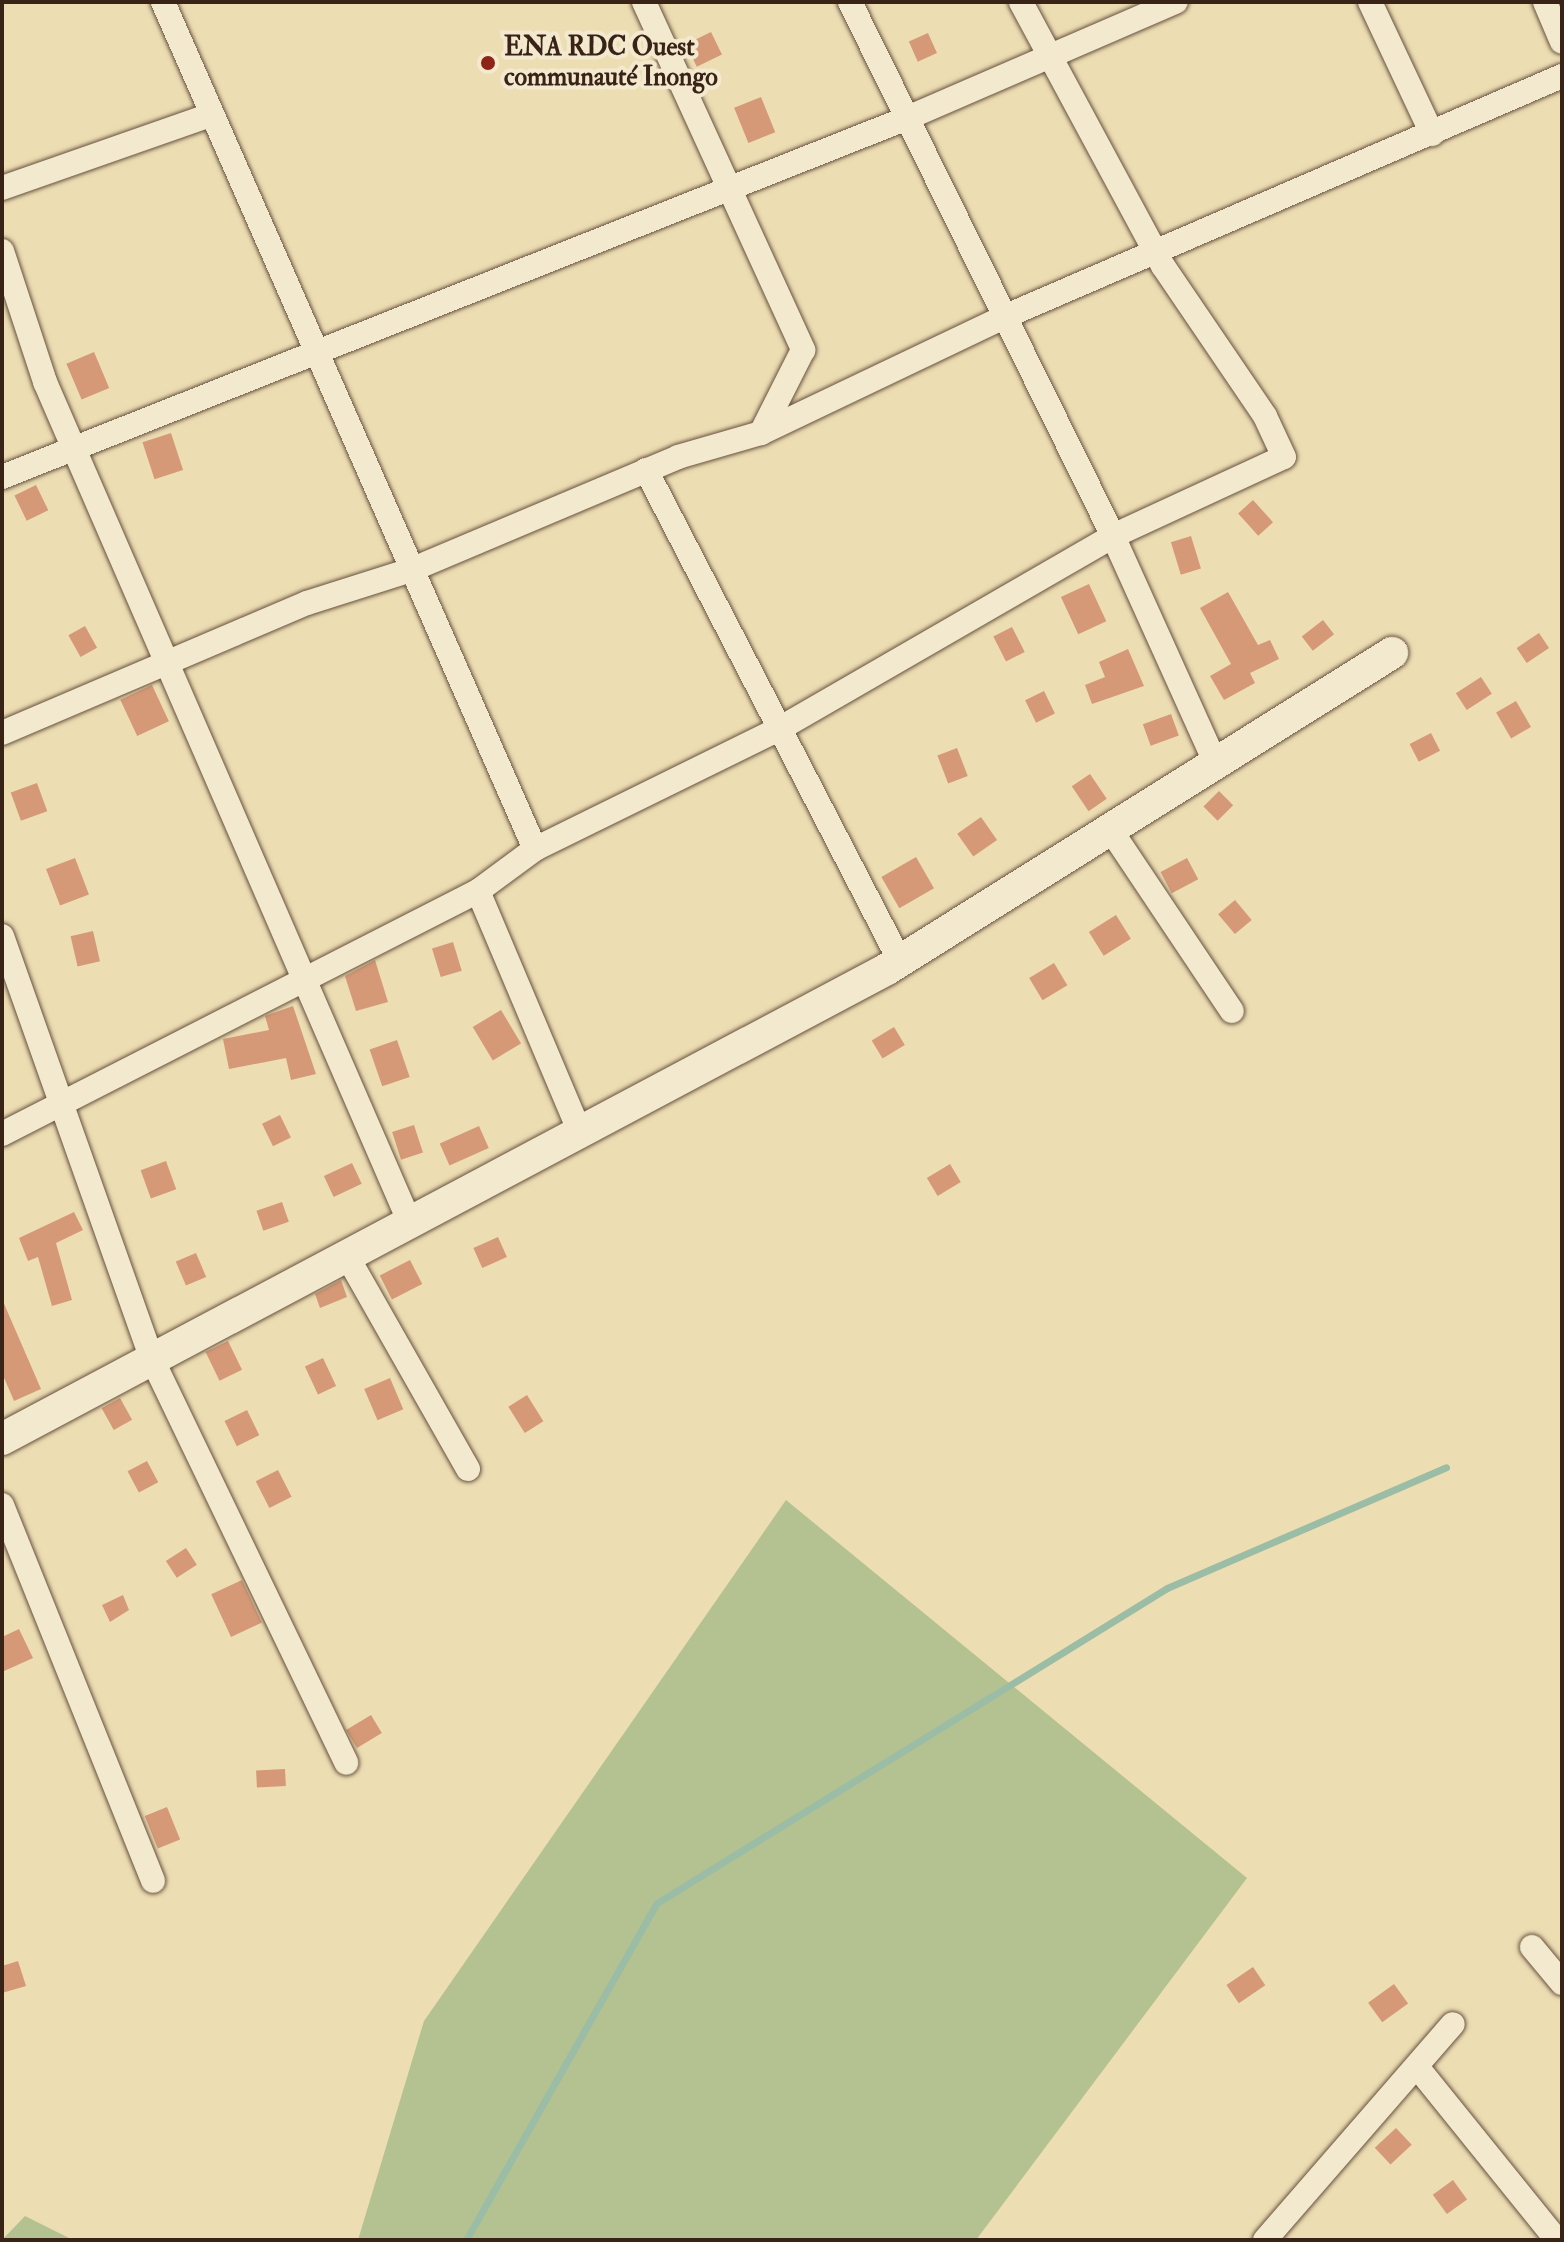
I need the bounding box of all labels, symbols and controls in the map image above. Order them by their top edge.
place label: ENA RDC Ouest communauté Inongo [504,32,718,94]
marker: ENA RDC Ouest communauté Inongo [479,54,497,72]

